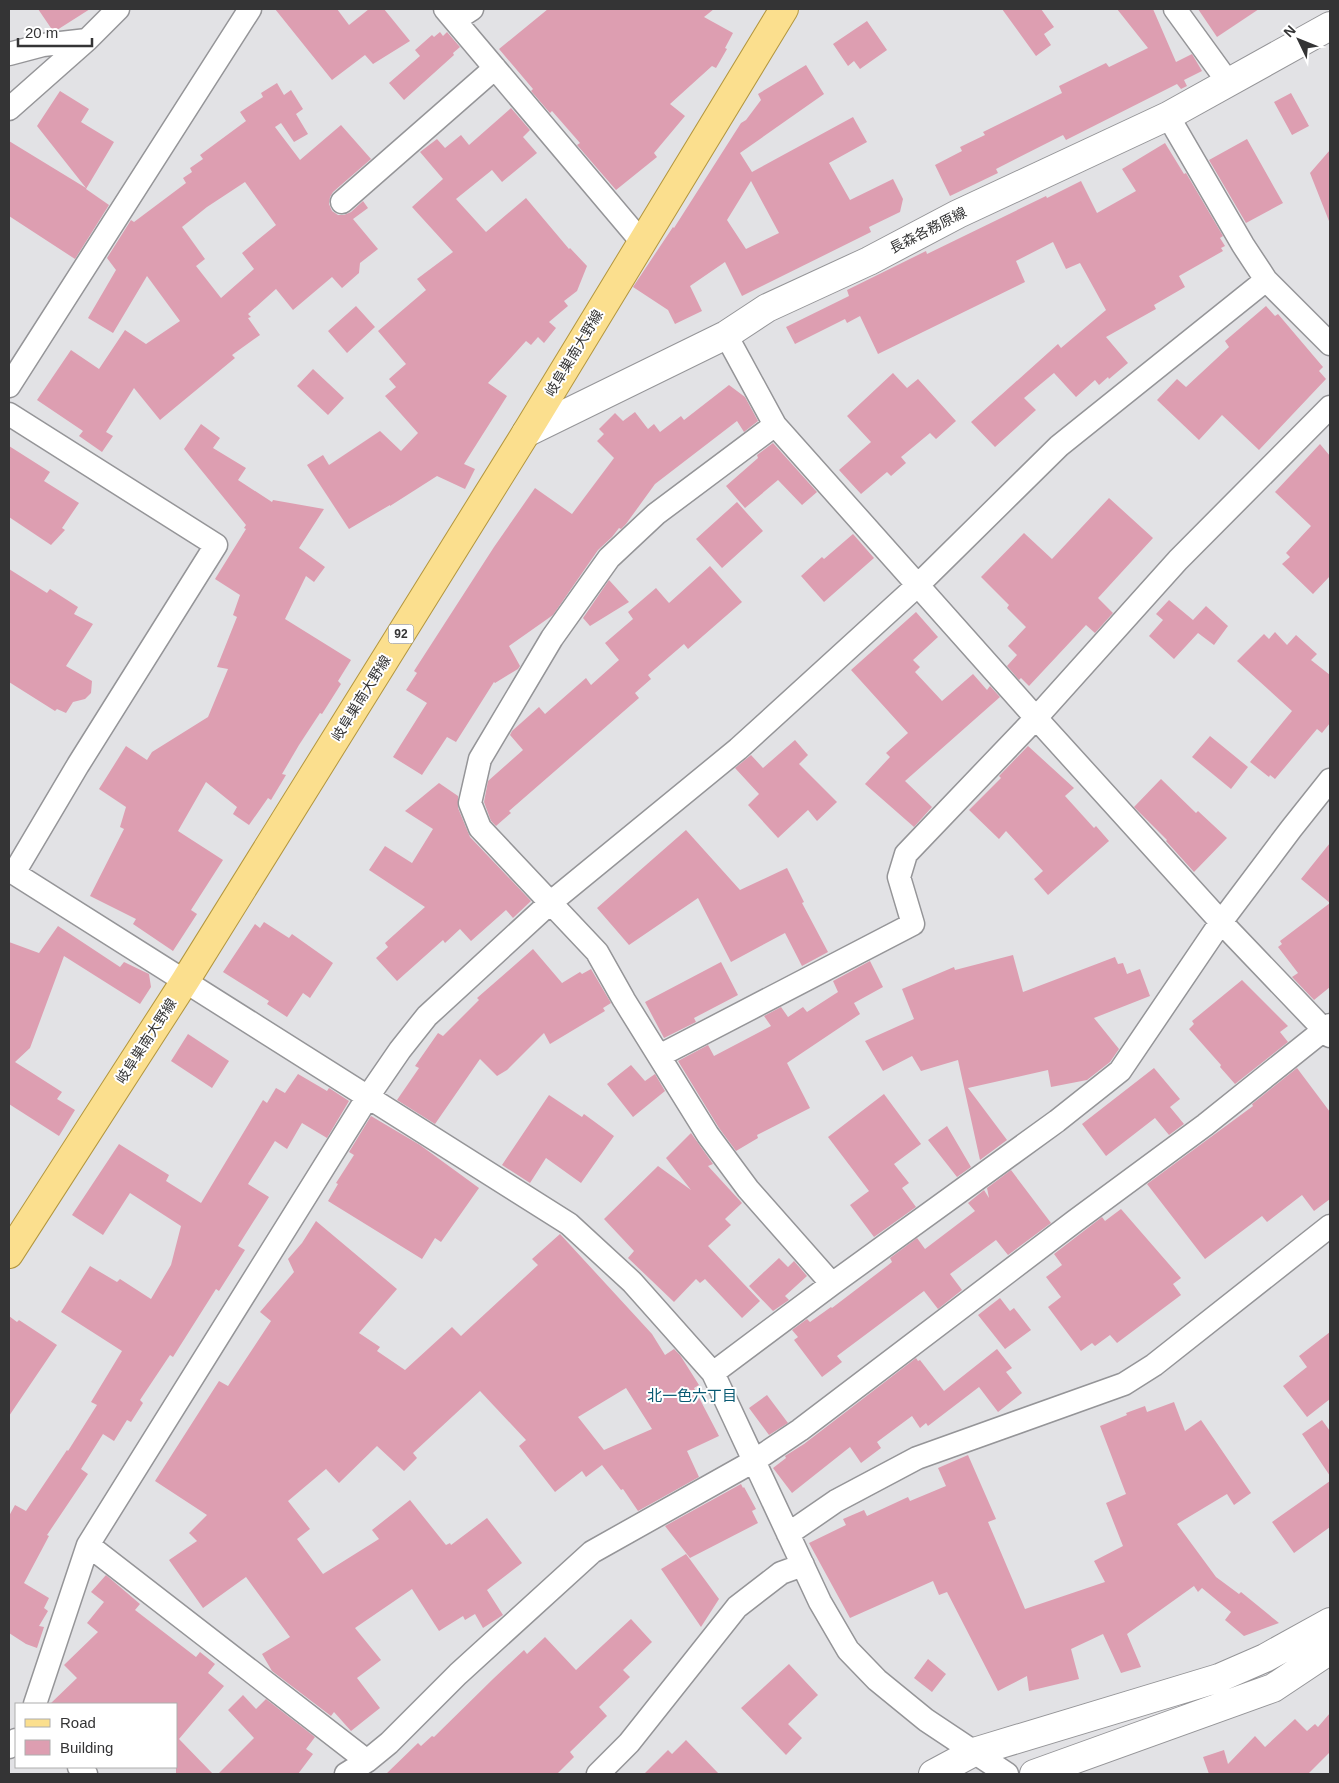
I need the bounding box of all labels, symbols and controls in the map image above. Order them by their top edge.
scale bar [18,15,91,47]
north arrow [1274,15,1324,65]
text: N [1280,22,1299,40]
text: 20 m [25,24,58,41]
street label: 長森各務原線 [887,204,969,256]
street label: 岐阜巣南大野線 [542,307,606,399]
road number: 92 [388,624,414,644]
street label: 岐阜巣南大野線 [328,652,394,744]
street label: 岐阜巣南大野線 [113,996,179,1086]
district label: 北一色六丁目 [647,1387,737,1404]
legend [15,1703,178,1768]
text: Road [60,1714,96,1731]
text: Building [60,1739,113,1756]

